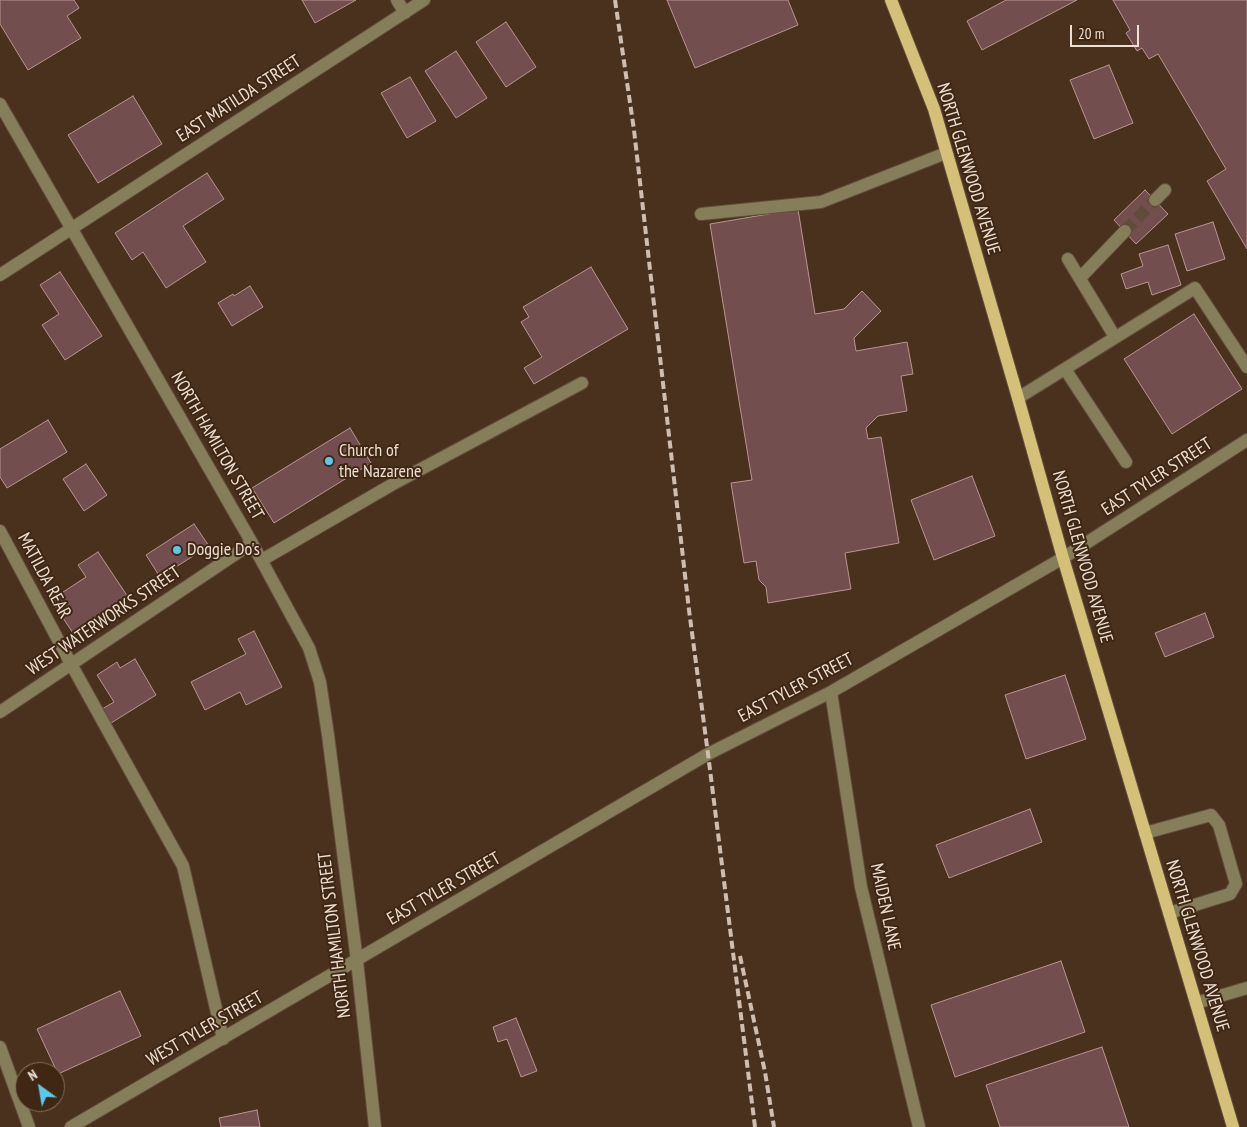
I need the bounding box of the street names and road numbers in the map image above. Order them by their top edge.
street label: EAST MATILDA STREET [173,51,305,147]
street label: NORTH GLENWOOD AVENUE [932,81,1004,257]
street label: NORTH HAMILTON STREET [166,368,268,524]
street label: EAST TYLER STREET [1098,433,1216,521]
street label: NORTH GLENWOOD AVENUE [1047,468,1117,646]
street label: MATILDA REAR [12,530,76,622]
street label: WEST WATERWORKS STREET [23,561,185,681]
street label: EAST TYLER STREET [735,649,857,727]
street label: EAST TYLER STREET [384,848,504,930]
street label: NORTH HAMILTON STREET [314,851,356,1019]
street label: NORTH GLENWOOD AVENUE [1161,858,1233,1034]
street label: MAIDEN LANE [865,862,905,952]
street label: WEST TYLER STREET [143,987,267,1071]

